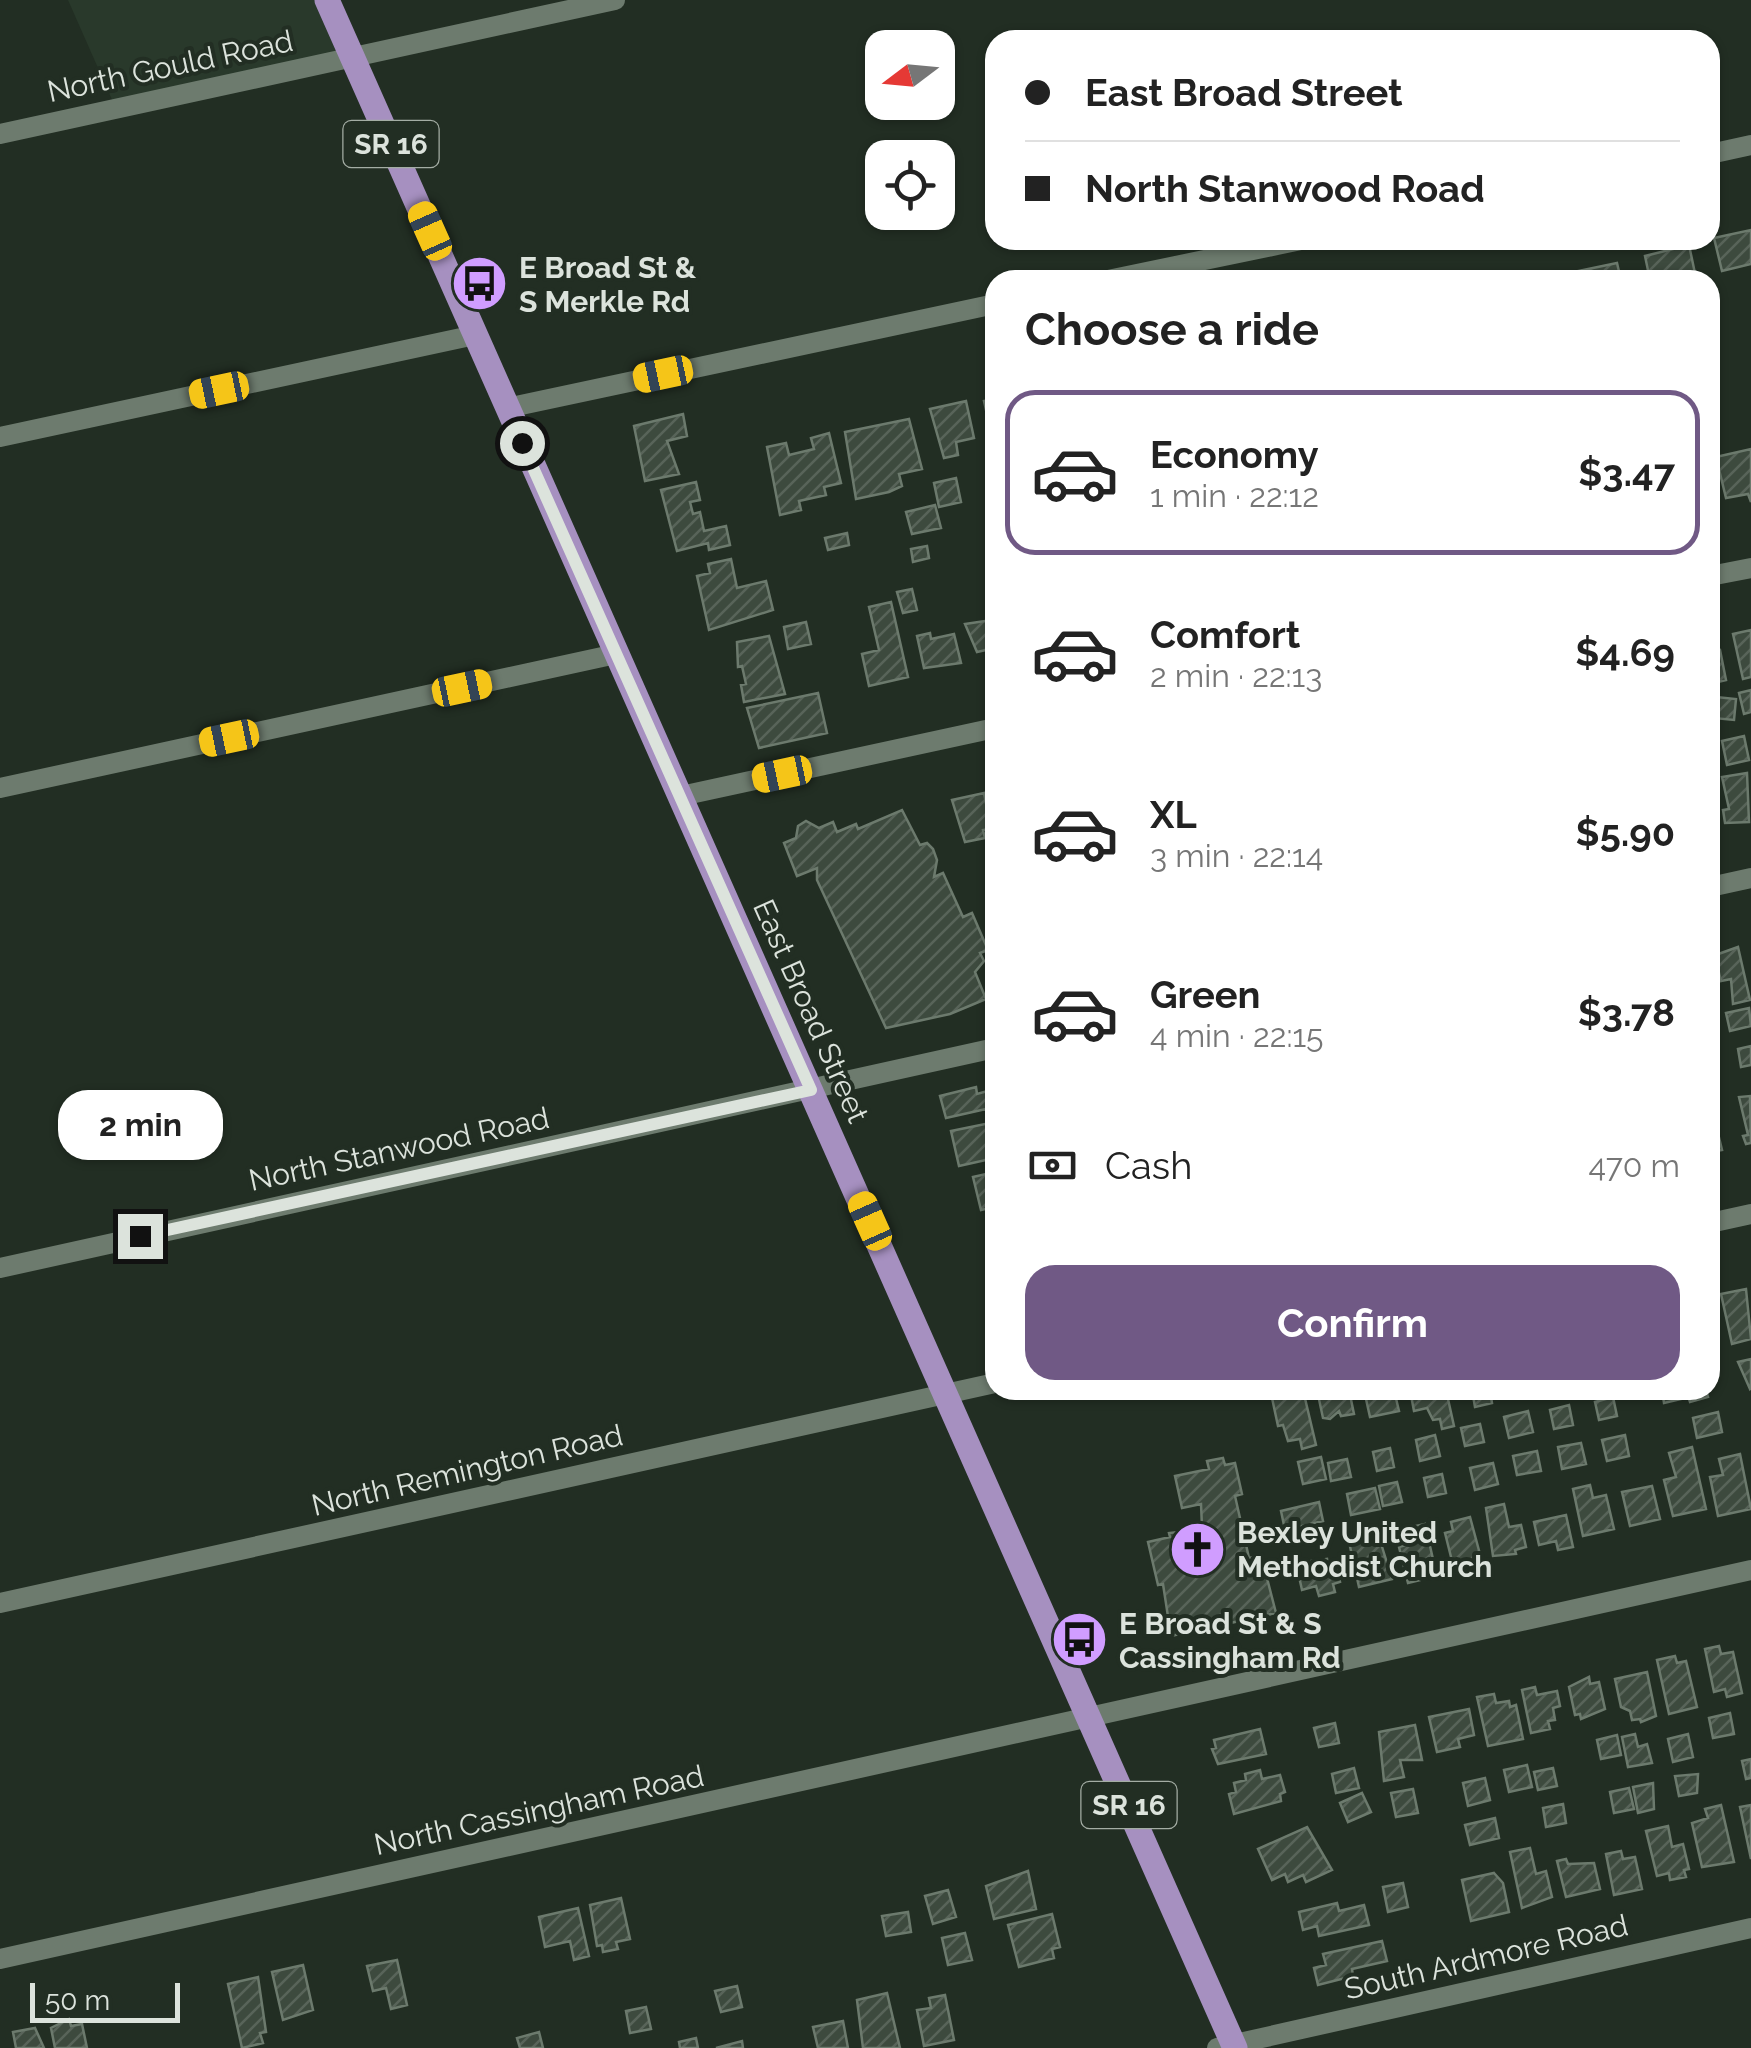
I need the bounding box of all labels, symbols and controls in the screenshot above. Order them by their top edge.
street label: North Gould Road [44,23,296,109]
north arrow [865,30,955,120]
map controls [865,30,955,230]
text: East Broad Street [1085,70,1403,115]
road number: SR 16 [344,121,438,167]
button: locate [865,140,955,230]
text: North Stanwood Road [1085,166,1485,211]
car [404,197,456,265]
place label: E Broad St & S Merkle Rd [519,250,697,319]
bus stop icon: E Broad St & S Merkle Rd [450,254,510,314]
text: Choose a ride [1025,303,1319,356]
car [631,353,695,395]
car [187,369,251,411]
route start [500,421,545,466]
icon: car [1030,428,1120,518]
text: Economy [1150,432,1319,477]
text: $3.47 [1578,450,1675,495]
text: 1 min · 22:12 [1150,477,1319,514]
icon: car [1030,608,1120,698]
text: Comfort [1150,612,1300,657]
text: $4.69 [1575,630,1675,675]
text: 2 min · 22:13 [1150,657,1322,694]
car [430,667,494,709]
car [197,717,261,759]
car [750,753,814,795]
icon: car [1030,788,1120,878]
text: XL [1150,792,1197,837]
text: $5.90 [1576,810,1675,855]
text: 3 min · 22:14 [1150,837,1323,874]
street label: East Broad Street [746,894,876,1128]
icon: car [1030,968,1120,1058]
text: Green [1150,972,1260,1017]
text: $3.78 [1578,990,1675,1035]
text: 4 min · 22:15 [1150,1017,1324,1054]
callout: 2 min [58,1091,222,1161]
street label: North Stanwood Road [246,1100,552,1198]
text: 2 min [99,1106,182,1143]
icon: cash [1025,1138,1080,1193]
text: Cash [1105,1143,1192,1188]
text: 470 m [1589,1147,1680,1184]
car [844,1187,896,1255]
route end [118,1214,163,1259]
button: Confirm [1025,1265,1680,1380]
street label: North Remington Road [308,1417,626,1523]
place label: Bexley United Methodist Church [1237,1515,1492,1584]
church icon: Bexley United Methodist Church [1168,1519,1228,1579]
place label: E Broad St & S Cassingham Rd [1119,1606,1341,1675]
bus stop icon: E Broad St & S Cassingham Rd [1050,1610,1110,1670]
street label: North Cassingham Road [371,1758,707,1862]
road number: SR 16 [1082,1782,1176,1828]
street label: South Ardmore Road [1341,1907,1631,2007]
scale bar [30,1978,180,2022]
text: 50 m [45,1984,110,2017]

